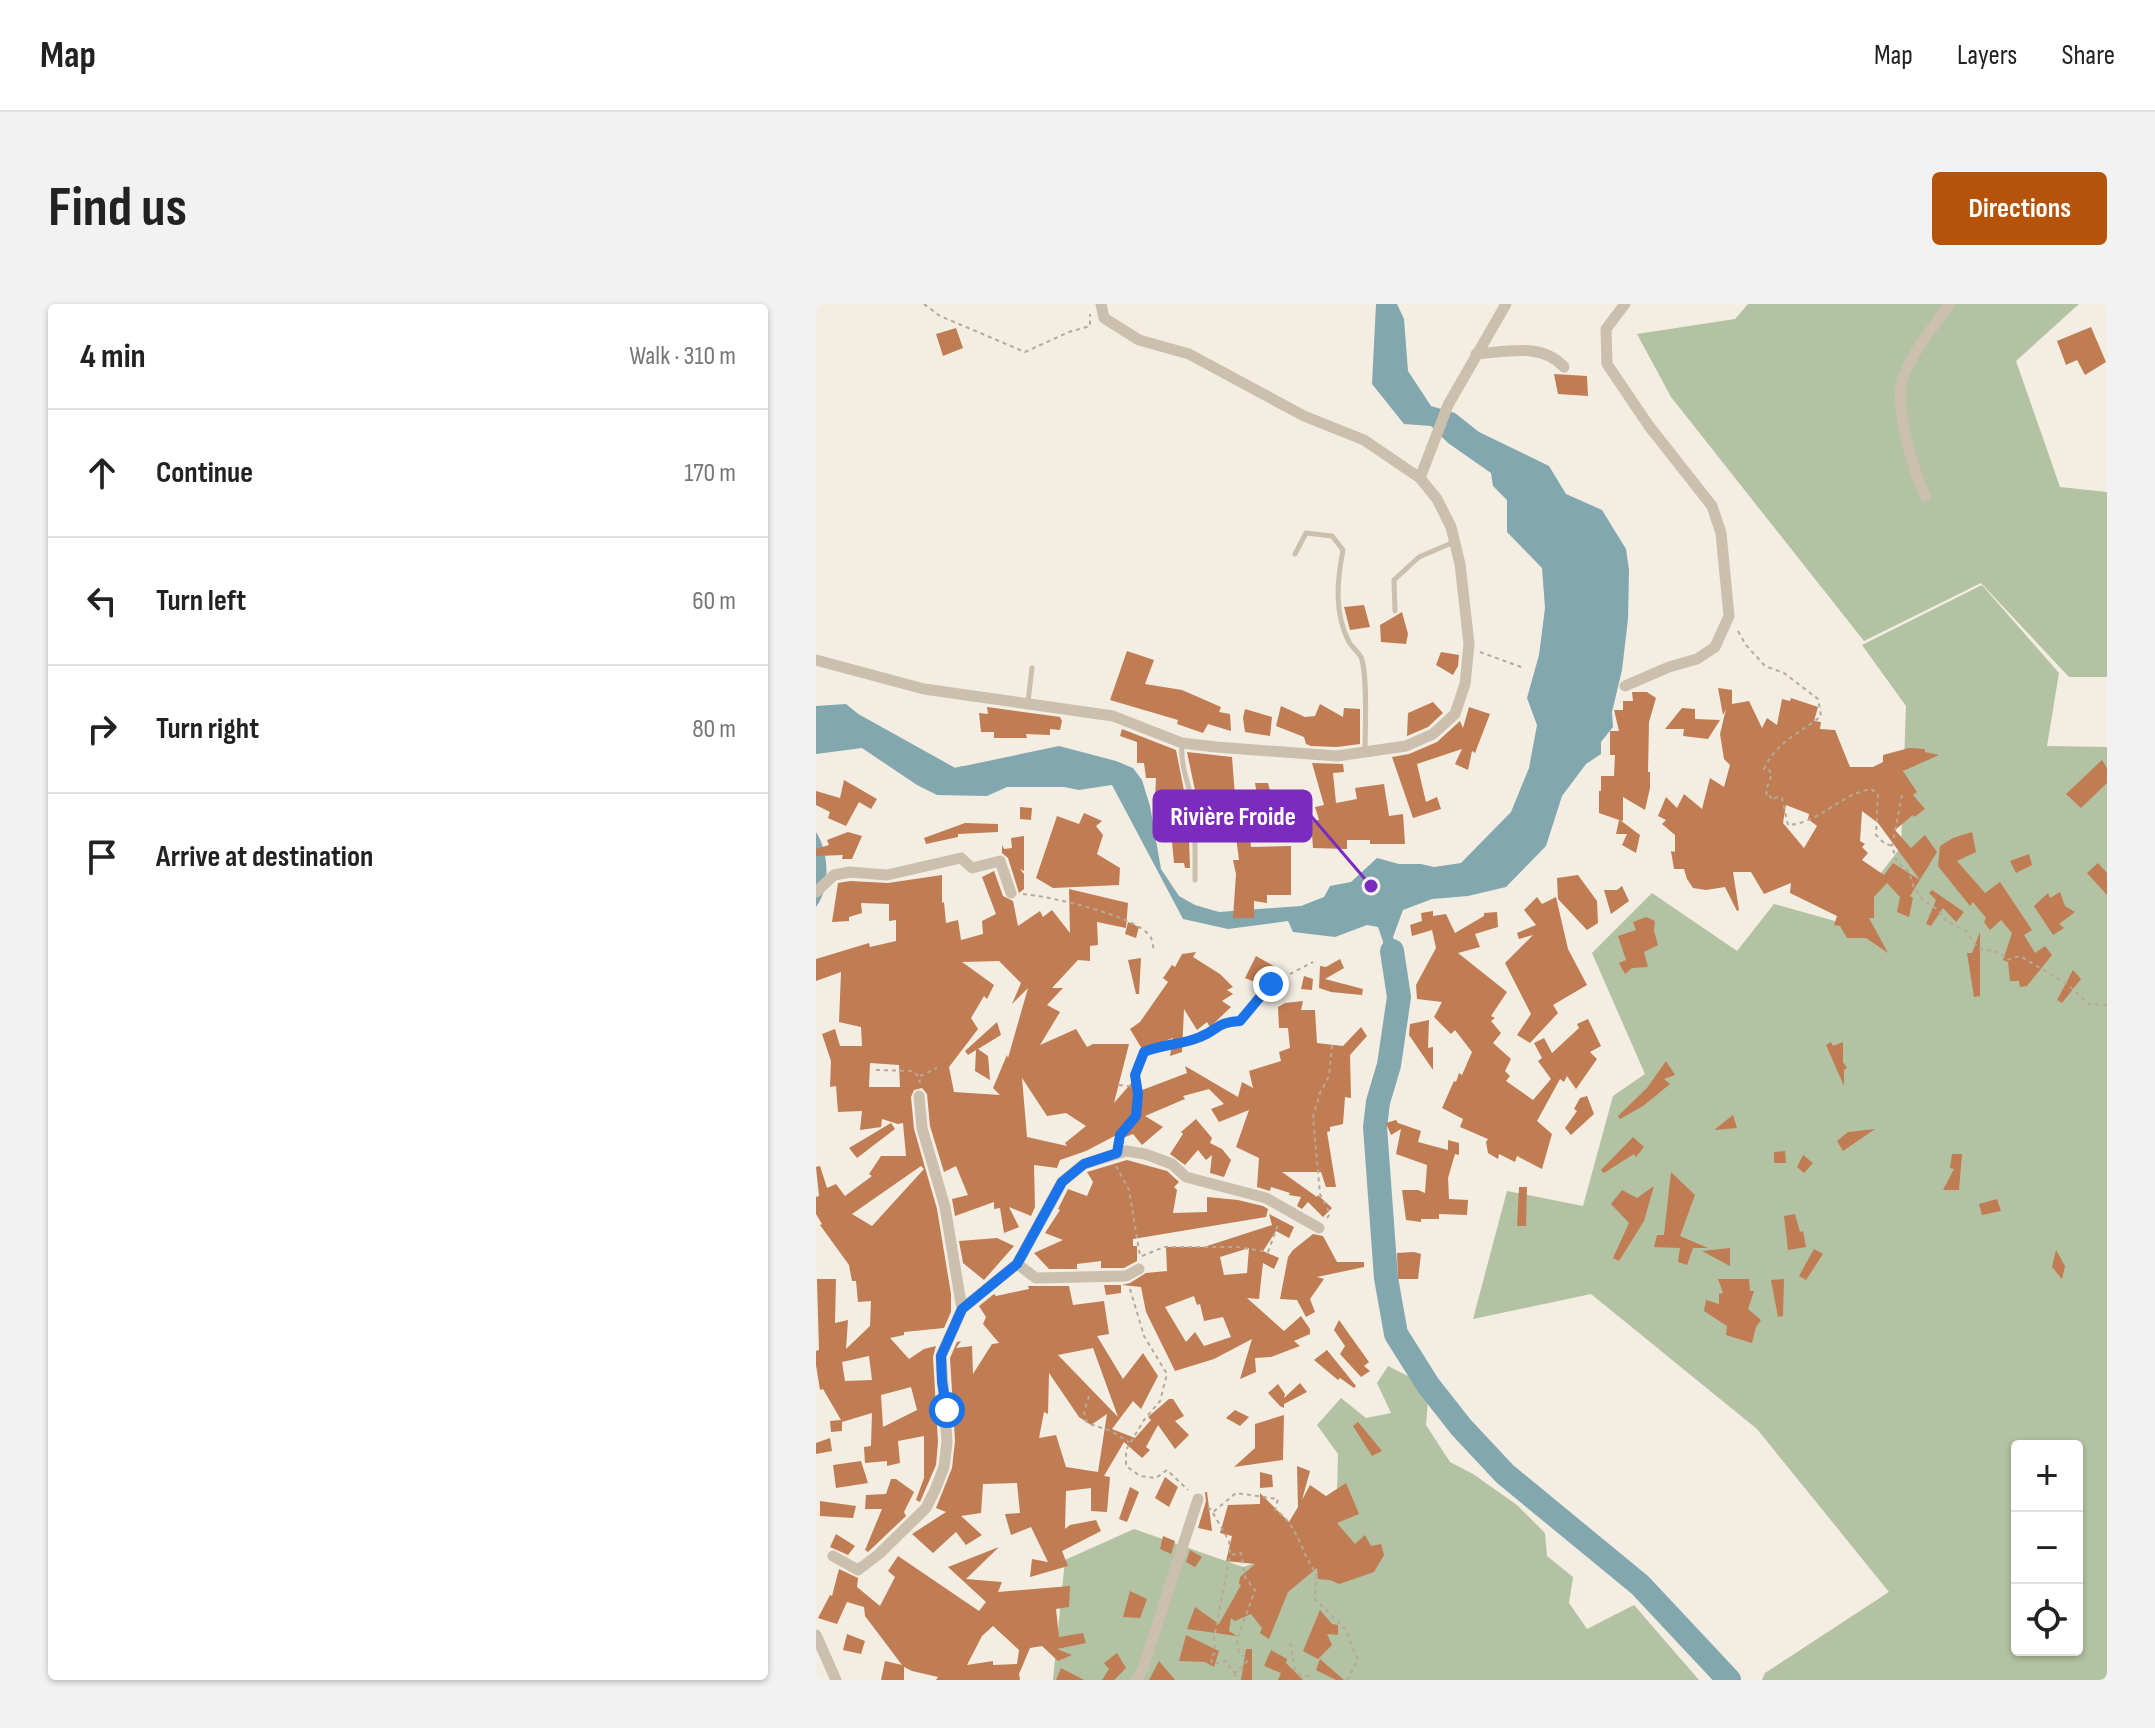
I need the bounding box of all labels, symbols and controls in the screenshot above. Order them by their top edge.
text: Map [40,33,96,78]
text: Map [1874,39,1913,72]
text: Layers [1957,39,2017,72]
text: Share [2061,39,2115,72]
button: Directions [1932,172,2107,245]
text: Find us [48,175,187,242]
text: 4 min [80,336,146,377]
text: Walk · 310 m [629,341,736,372]
icon: ahead [80,451,124,495]
text: Continue [156,455,253,491]
text: 170 m [684,458,736,489]
icon: left [80,579,124,623]
text: Turn left [156,583,246,619]
text: 60 m [692,586,736,617]
icon: right [80,707,124,751]
text: Turn right [156,711,259,747]
text: 80 m [692,714,736,745]
callout: Rivière Froide [1154,791,1311,841]
text: Rivière Froide [1170,802,1296,833]
icon: arrive [80,835,124,879]
text: Arrive at destination [156,839,373,875]
route end [1253,966,1289,1002]
route start [929,1392,965,1428]
map controls [2011,1440,2083,1656]
button: + [2011,1440,2083,1512]
button: − [2011,1512,2083,1584]
button: locate [2011,1584,2083,1656]

